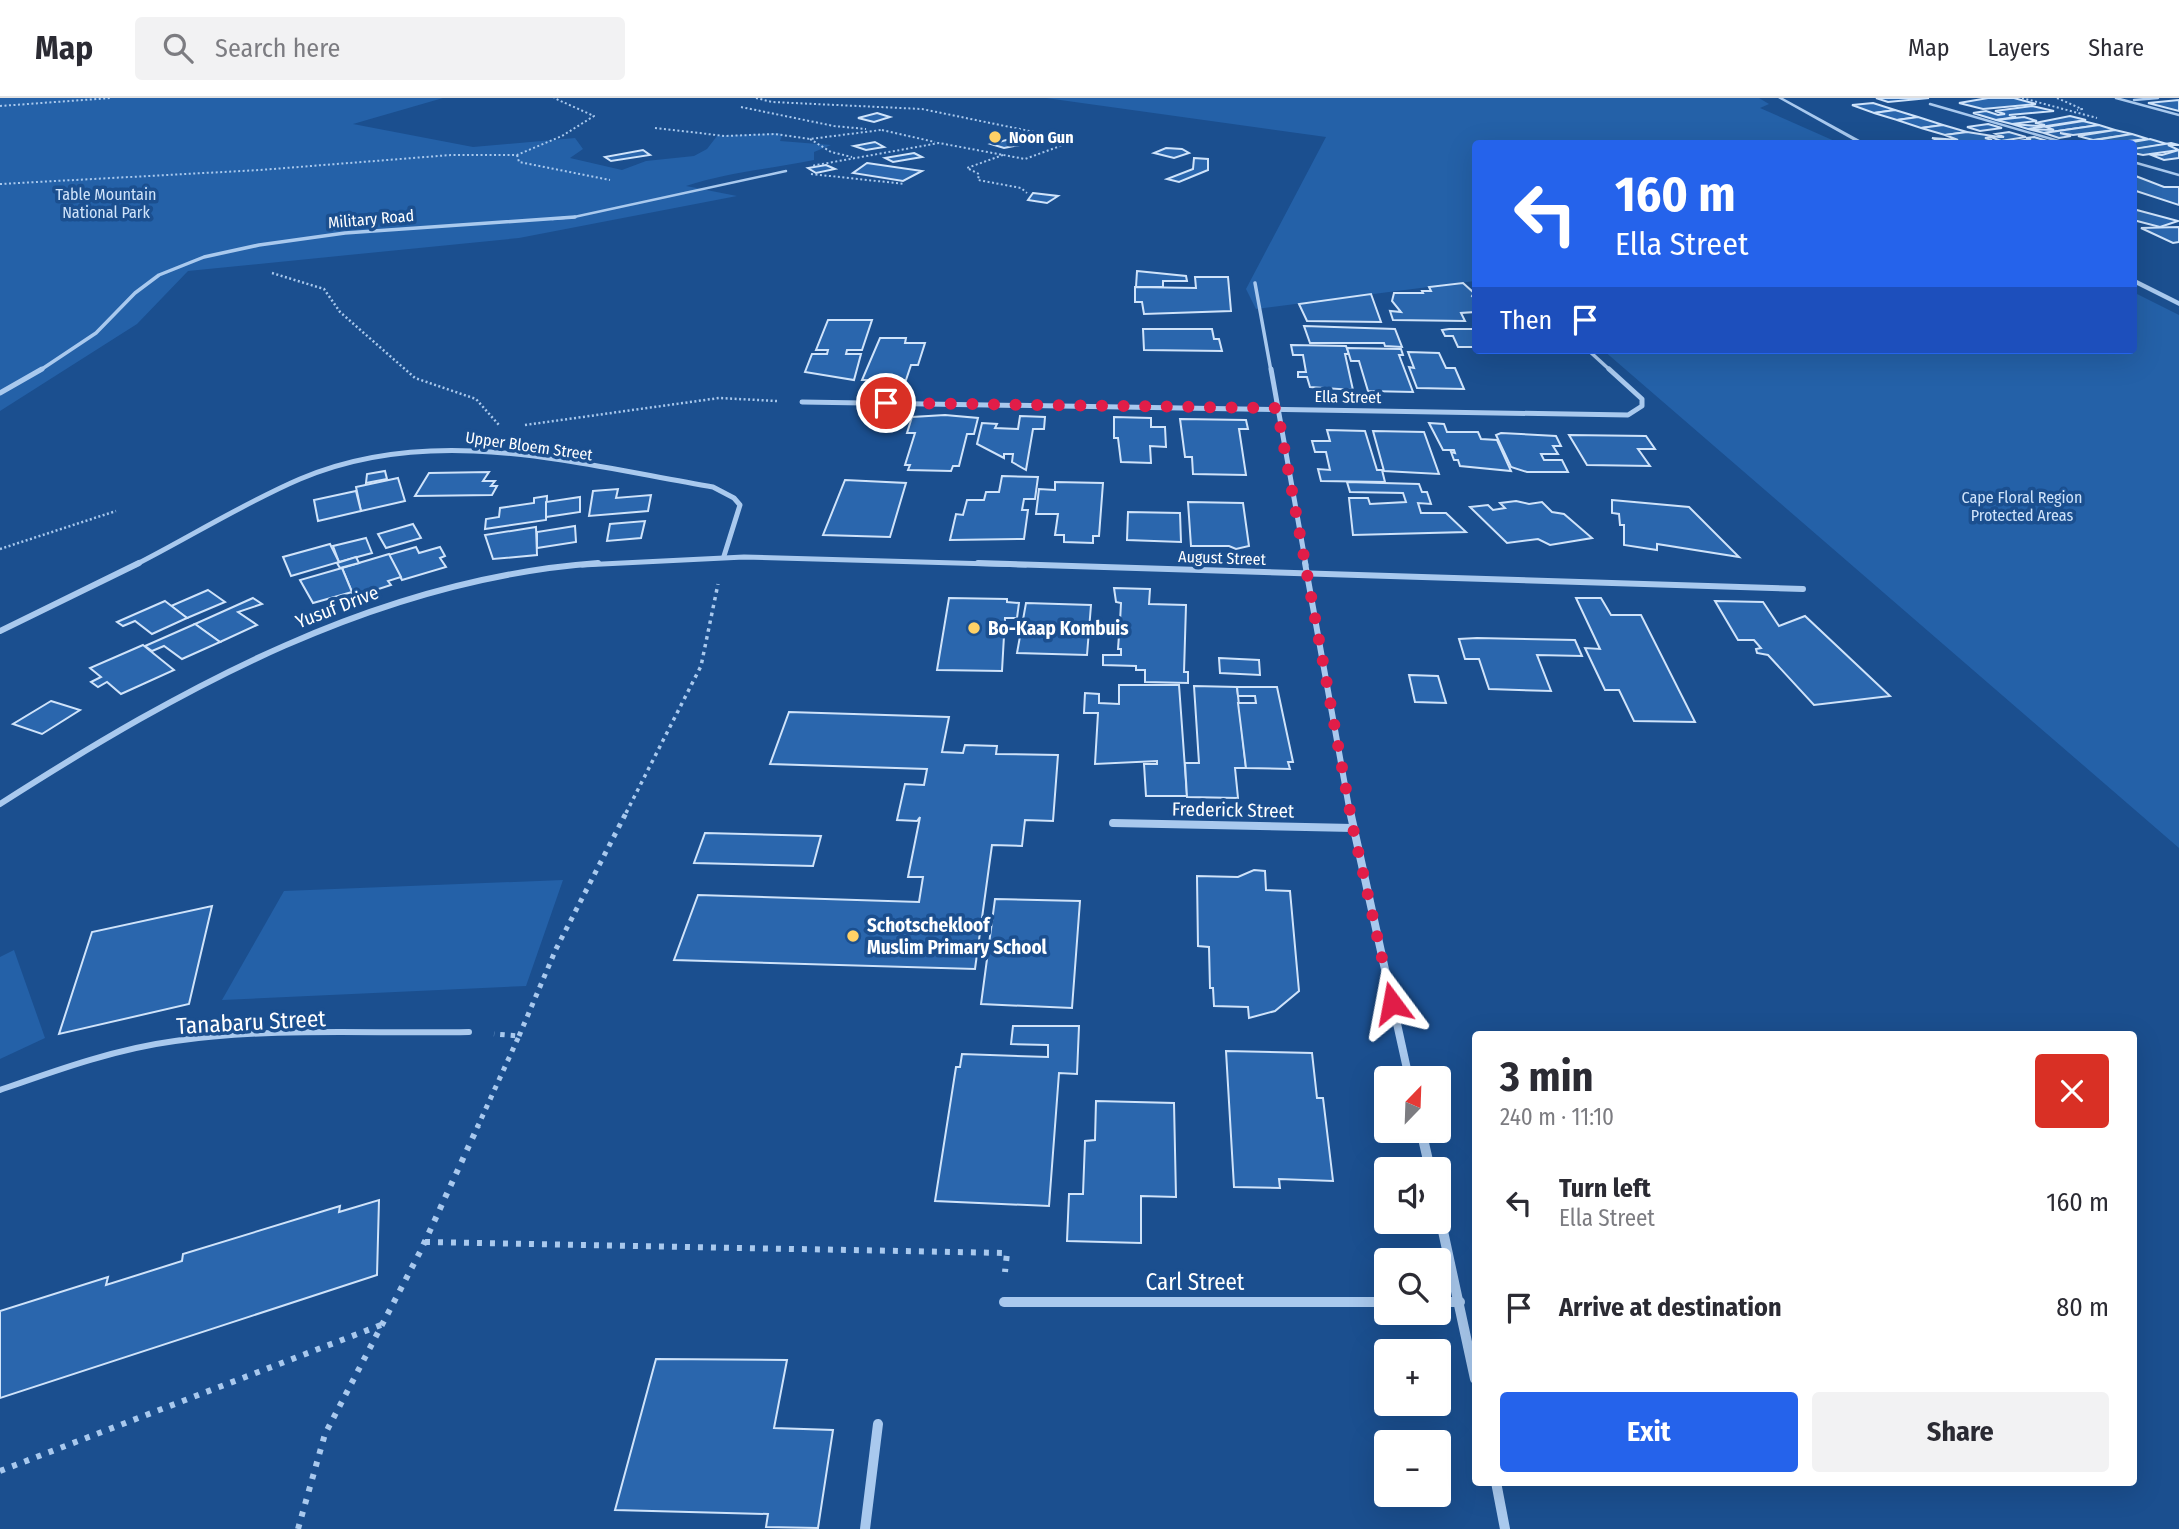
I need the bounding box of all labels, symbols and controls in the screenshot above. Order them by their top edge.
search box [135,17,625,80]
text: Map [35,28,93,68]
icon: search [159,29,197,67]
text: Search here [215,33,340,64]
text: Map [1908,34,1950,62]
text: Layers [1988,34,2050,62]
text: Share [2088,34,2144,62]
place label: Noon Gun [1009,128,1074,147]
marker: Noon Gun [987,129,1003,145]
text: 160 m [1615,165,1736,224]
icon: left [1500,168,1591,259]
park label: Table Mountain National Park [56,185,156,222]
street label: Military Road [327,206,415,232]
text: Ella Street [1615,225,1748,263]
icon: arrive [1566,301,1604,339]
text: Then [1500,305,1552,336]
pin [856,373,916,433]
icon: arrive [867,384,905,422]
street label: Ella Street [1314,387,1382,407]
street label: Upper Bloem Street [464,428,595,464]
park label: Cape Floral Region Protected Areas [1962,488,2082,525]
street label: August Street [1178,547,1267,569]
street label: Yusuf Drive [292,581,382,633]
place label: Bo-Kaap Kombuis [988,617,1129,640]
marker: Bo-Kaap Kombuis [966,620,982,636]
street label: Frederick Street [1172,797,1295,823]
place label: Schotschekloof Muslim Primary School [867,914,1048,959]
marker: Schotschekloof Muslim Primary School [845,928,861,944]
position arrow [1355,966,1429,1040]
street label: Tanabaru Street [176,1004,327,1040]
text: 3 min [1500,1052,1594,1102]
button: close [2035,1054,2109,1128]
north arrow [1374,1066,1451,1143]
map controls [1374,1066,1451,1507]
text: 240 m · 11:10 [1500,1103,1614,1131]
button: sound [1374,1157,1451,1234]
text: Turn left [1559,1173,1651,1204]
icon: left [1500,1184,1538,1222]
text: 160 m [2046,1187,2109,1218]
text: Ella Street [1559,1204,1655,1232]
button: search [1374,1248,1451,1325]
street label: Carl Street [1146,1268,1245,1296]
icon: arrive [1500,1289,1538,1327]
text: Arrive at destination [1559,1292,1782,1323]
text: 80 m [2056,1292,2109,1323]
button: + [1374,1339,1451,1416]
button: Exit [1500,1392,1798,1472]
button: Share [1812,1392,2109,1472]
button: − [1374,1430,1451,1507]

